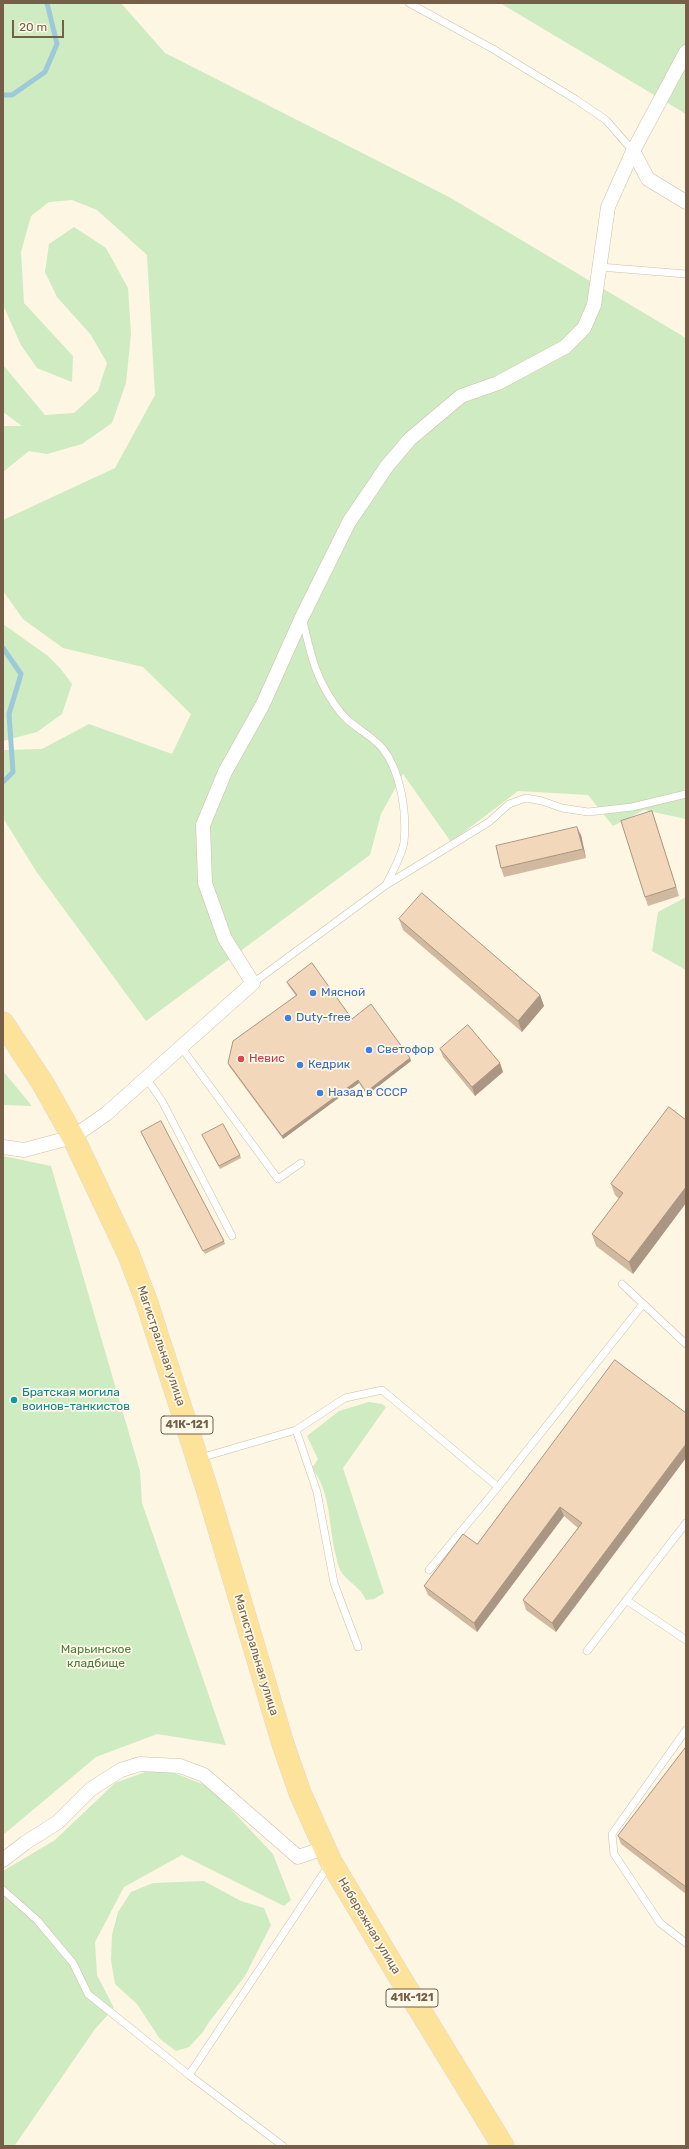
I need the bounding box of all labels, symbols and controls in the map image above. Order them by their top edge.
scale bar [14,12,66,38]
text: 20 m [19,20,47,34]
place label: Мясной [321,986,365,1000]
marker: Мясной [308,988,318,998]
place label: Duty-free [296,1011,351,1025]
marker: Duty-free [283,1013,293,1023]
place label: Светофор [377,1043,434,1057]
marker: Светофор [364,1045,374,1055]
place label: Невис [249,1052,285,1066]
marker: Невис [236,1054,246,1064]
place label: Кедрик [308,1058,350,1072]
marker: Кедрик [295,1060,305,1070]
place label: Назад в СССР [328,1086,407,1100]
marker: Назад в СССР [315,1088,325,1098]
street label: Магистральная улица [134,1284,188,1408]
place label: Братская могила воинов-танкистов [22,1386,130,1414]
marker: Братская могила воинов-танкистов [9,1395,19,1405]
road number: 41К-121 [161,1416,213,1434]
street label: Магистральная улица [231,1593,281,1717]
park label: Марьинское кладбище [61,1643,131,1671]
street label: Набережная улица [334,1875,404,1977]
road number: 41К-121 [386,1989,438,2007]

